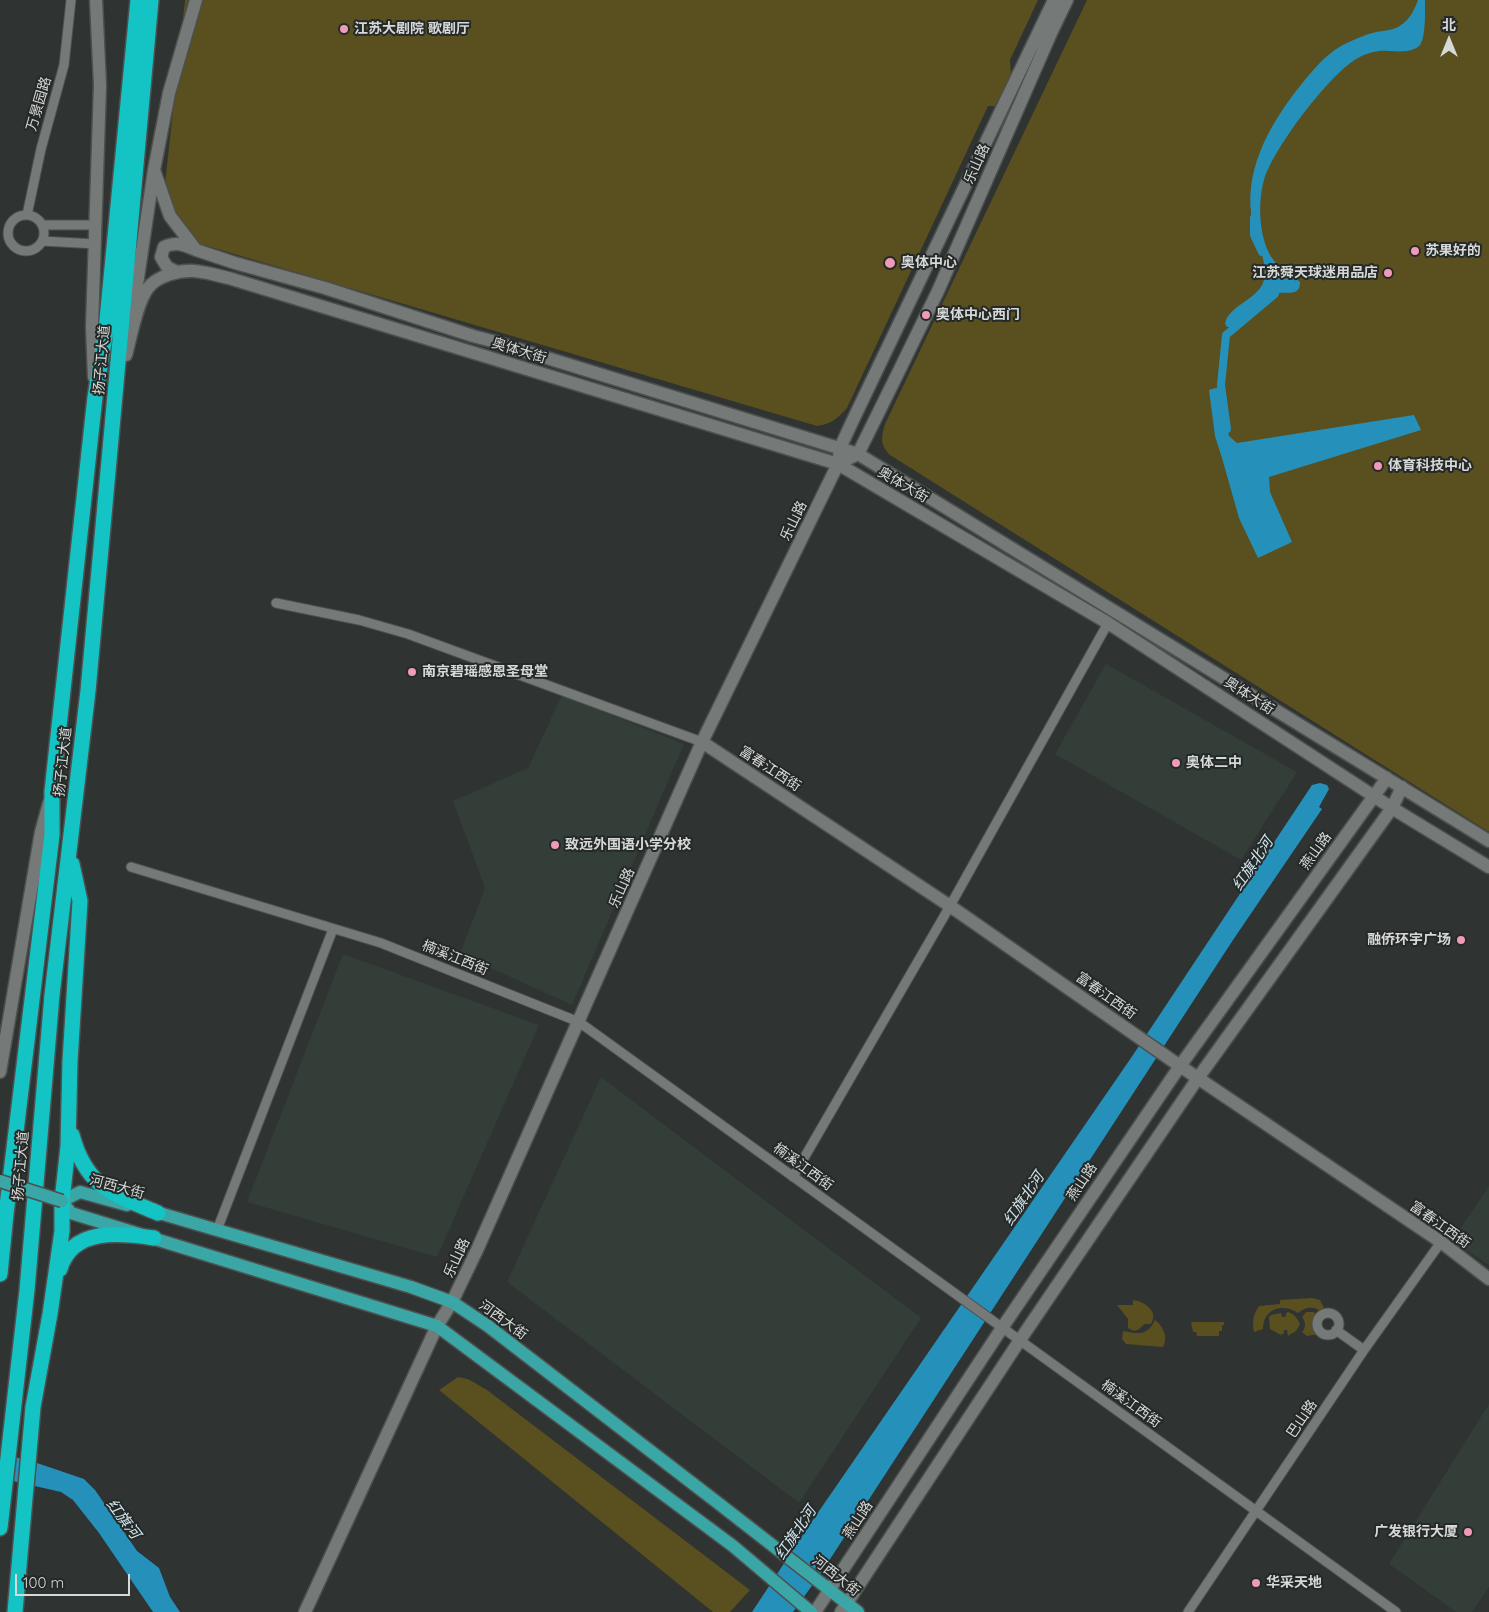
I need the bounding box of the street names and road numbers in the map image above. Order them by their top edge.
street label: 万景园路 [23,75,55,133]
street label: 乐山路 [961,141,993,187]
street label: 扬子江大道 [91,324,113,396]
street label: 奥体大街 [490,335,548,367]
street label: 奥体大街 [875,464,931,506]
street label: 乐山路 [777,498,811,544]
street label: 奥体大街 [1221,674,1277,718]
street label: 扬子江大道 [51,726,75,798]
street label: 富春江西街 [736,743,804,795]
street label: 燕山路 [1297,829,1335,873]
street label: 乐山路 [606,865,638,911]
street label: 楠溪江西街 [419,937,491,979]
street label: 富春江西街 [1073,969,1139,1023]
street label: 扬子江大道 [10,1130,32,1202]
street label: 楠溪江西街 [770,1140,836,1194]
street label: 燕山路 [1063,1160,1101,1204]
street label: 河西大街 [88,1172,146,1202]
street label: 富春江西街 [1407,1198,1473,1252]
street label: 乐山路 [441,1235,473,1281]
street label: 河西大街 [475,1297,531,1343]
street label: 楠溪江西街 [1098,1377,1164,1431]
street label: 巴山路 [1283,1397,1321,1441]
street label: 燕山路 [840,1498,876,1542]
street label: 河西大街 [809,1552,863,1600]

